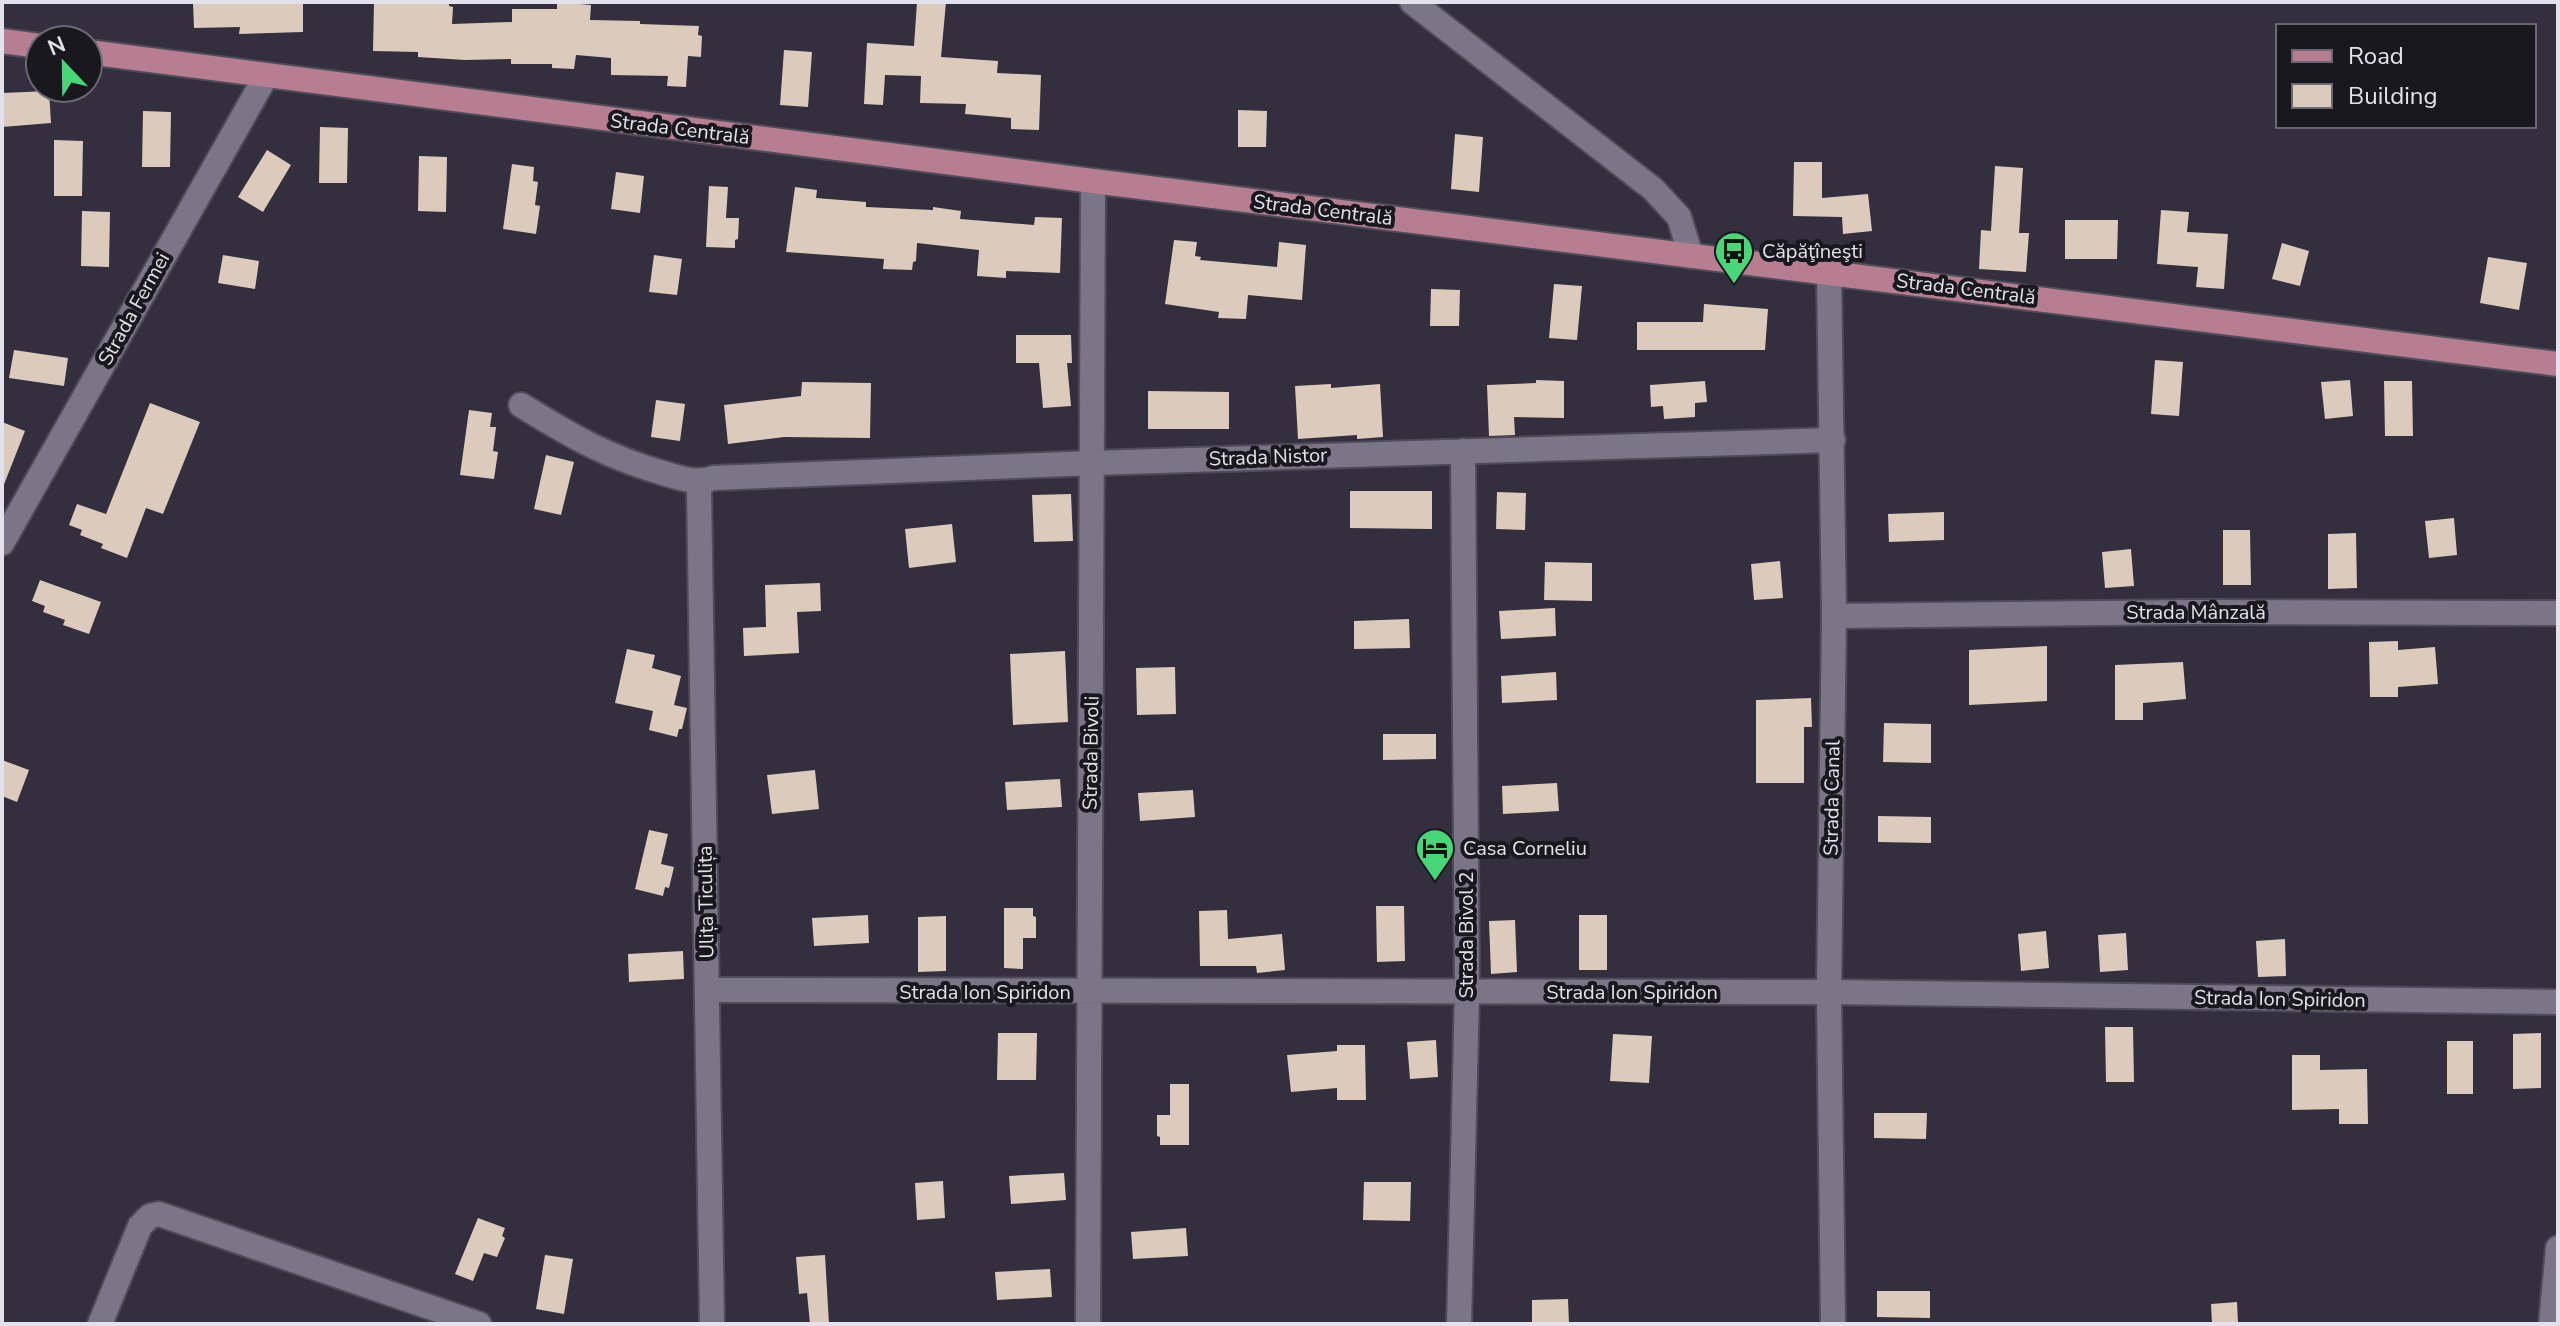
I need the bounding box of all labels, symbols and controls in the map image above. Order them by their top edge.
north arrow [24,24,104,104]
legend [2276,24,2536,128]
text: N [44,29,70,63]
text: Road [2348,40,2404,72]
text: Building [2348,80,2438,112]
street label: Strada Centrală [609,107,751,151]
street label: Strada Centrală [1252,188,1394,232]
bus stop icon: Căpăţîneşti [1713,230,1755,285]
place label: Căpăţîneşti [1762,238,1863,265]
street label: Strada Fermei [92,248,176,370]
street label: Strada Centrală [1895,267,2037,311]
street label: Strada Nistor [1208,441,1328,473]
street label: Strada Mânzală [2126,599,2266,626]
street label: Strada Bivoli [1077,696,1105,810]
street label: Strada Canal [1817,740,1847,856]
hotel icon: Casa Corneliu [1414,827,1456,882]
place label: Casa Corneliu [1463,835,1587,862]
street label: Ulița Ticulița [692,845,720,959]
street label: Strada Bivol 2 [1453,872,1480,998]
street label: Strada Ion Spiridon [899,979,1071,1006]
street label: Strada Ion Spiridon [1546,979,1718,1006]
street label: Strada Ion Spiridon [2194,984,2366,1014]

